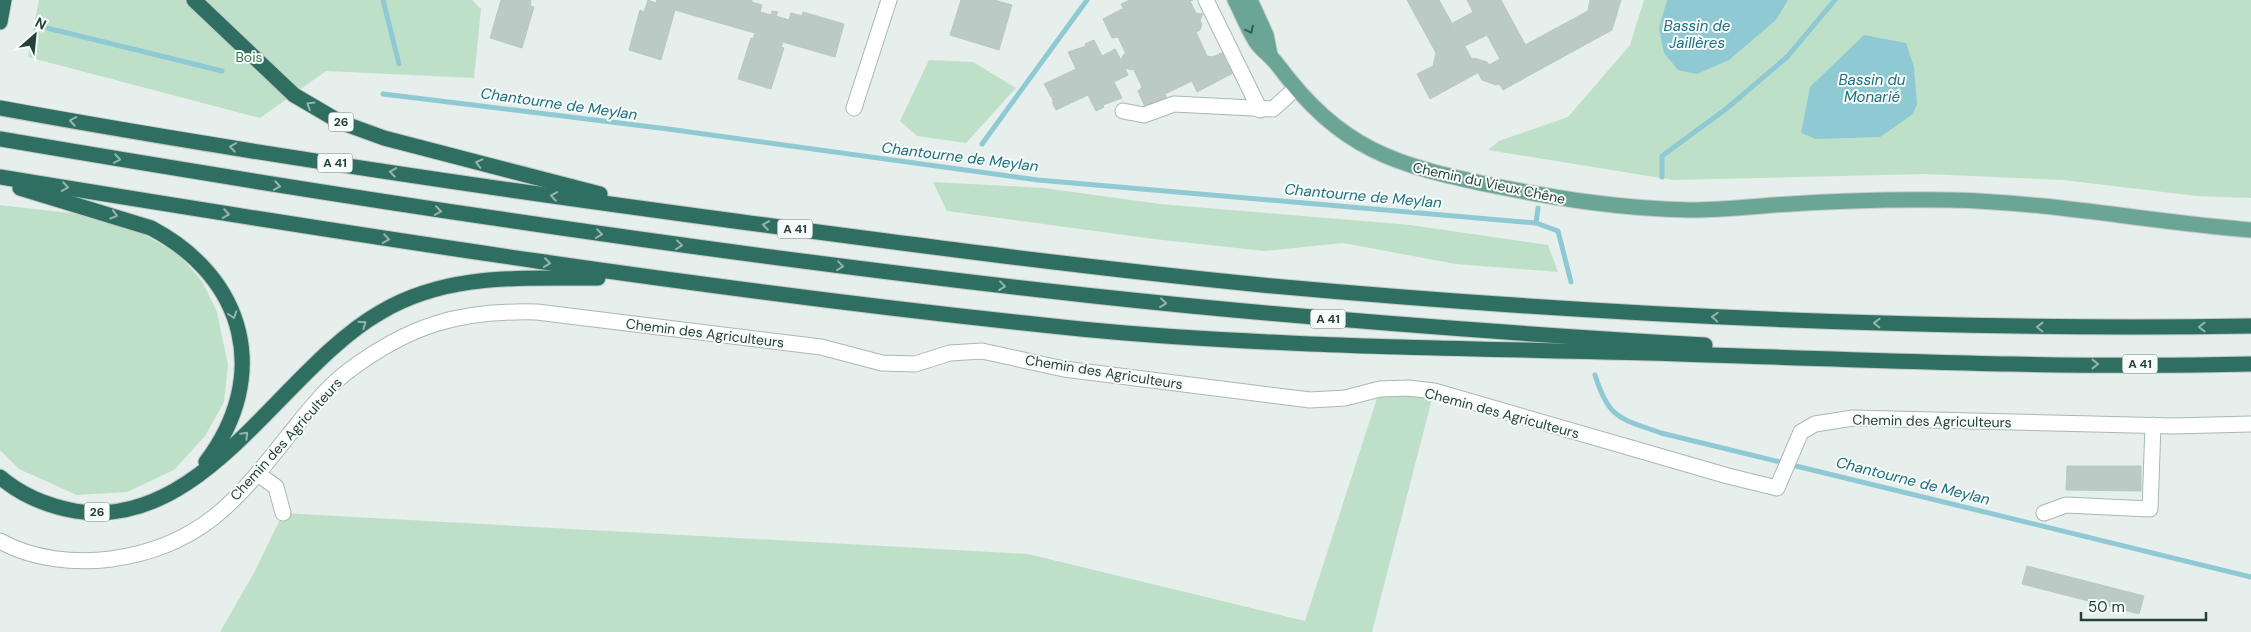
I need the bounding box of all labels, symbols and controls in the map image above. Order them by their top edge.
north arrow [10,10,60,60]
text: N [32,13,50,34]
water label: Bassin de Jaillères [1664,16,1731,53]
one-way arrow [1244,25,1254,34]
park label: Bois [235,48,263,66]
water label: Bassin du Monarié [1839,70,1906,107]
water label: Chantourne de Meylan [479,83,639,125]
one-way arrow [306,101,315,111]
road number: 26 [328,112,354,132]
one-way arrow [68,116,77,126]
water label: Chantourne de Meylan [880,137,1040,177]
one-way arrow [229,142,237,153]
one-way arrow [113,154,121,164]
road number: A 41 [318,154,352,172]
one-way arrow [475,158,484,169]
street label: Chemin du Vieux Chêne [1411,158,1567,208]
one-way arrow [389,168,398,178]
water label: Chantourne de Meylan [1283,179,1443,213]
one-way arrow [274,180,282,191]
one-way arrow [61,182,70,192]
one-way arrow [550,191,559,201]
one-way arrow [434,205,442,216]
one-way arrow [221,208,230,218]
one-way arrow [109,210,118,220]
one-way arrow [762,220,770,231]
road number: A 41 [778,220,812,238]
one-way arrow [595,228,603,239]
one-way arrow [382,234,391,244]
one-way arrow [676,239,684,250]
one-way arrow [543,257,551,268]
one-way arrow [837,260,845,271]
one-way arrow [998,280,1006,291]
one-way arrow [1160,297,1168,308]
road number: A 41 [1310,310,1346,328]
one-way arrow [227,311,237,319]
one-way arrow [1711,311,1719,322]
street label: Chemin des Agriculteurs [625,314,785,352]
one-way arrow [1873,318,1881,328]
one-way arrow [358,320,367,330]
one-way arrow [2036,321,2044,332]
one-way arrow [2198,322,2206,332]
street label: Chemin des Agriculteurs [1024,351,1184,393]
road number: A 41 [2122,354,2158,374]
one-way arrow [2091,359,2099,369]
street label: Chemin des Agriculteurs [226,374,346,504]
street label: Chemin des Agriculteurs [1423,384,1581,442]
street label: Chemin des Agriculteurs [1852,411,2012,431]
one-way arrow [239,432,248,441]
water label: Chantourne de Meylan [1834,452,1992,510]
road number: 26 [84,502,110,522]
scale bar [2081,590,2206,622]
text: 50 m [2088,597,2125,617]

